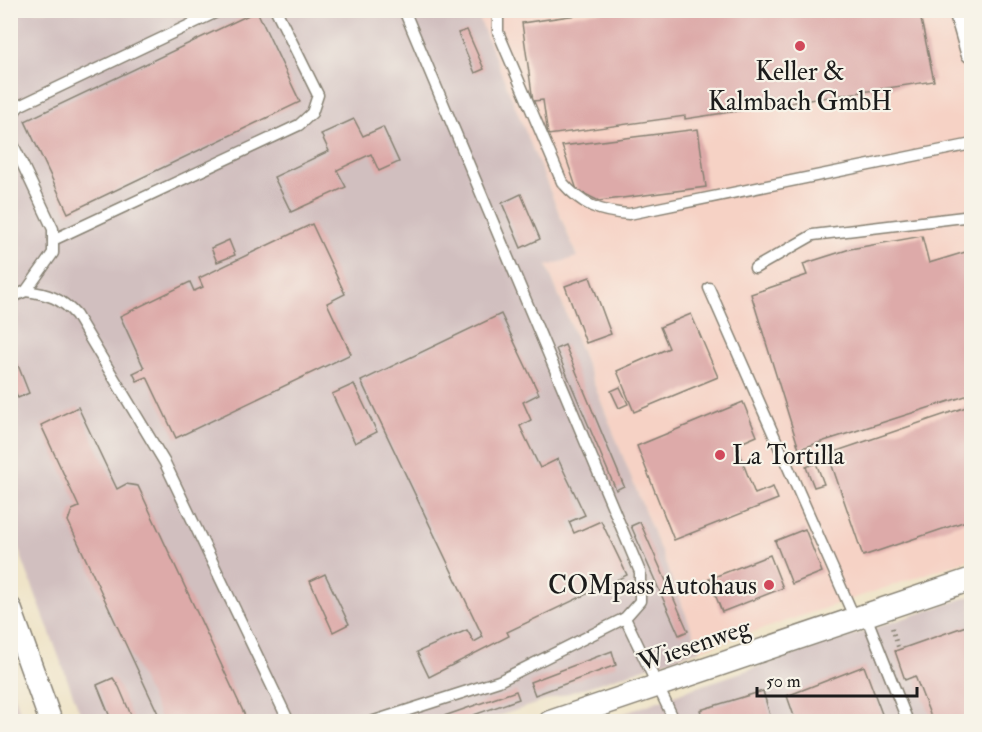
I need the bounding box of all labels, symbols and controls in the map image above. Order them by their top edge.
marker: Keller & Kalmbach GmbH [793,39,807,53]
place label: Keller & Kalmbach GmbH [708,56,892,118]
place label: La Tortilla [732,440,845,472]
marker: La Tortilla [713,448,727,462]
place label: COMpass Autohaus [548,570,757,603]
marker: COMpass Autohaus [762,578,776,592]
street label: Wiesenweg [633,610,756,679]
scale bar [757,660,918,698]
text: 50 m [766,670,801,693]

